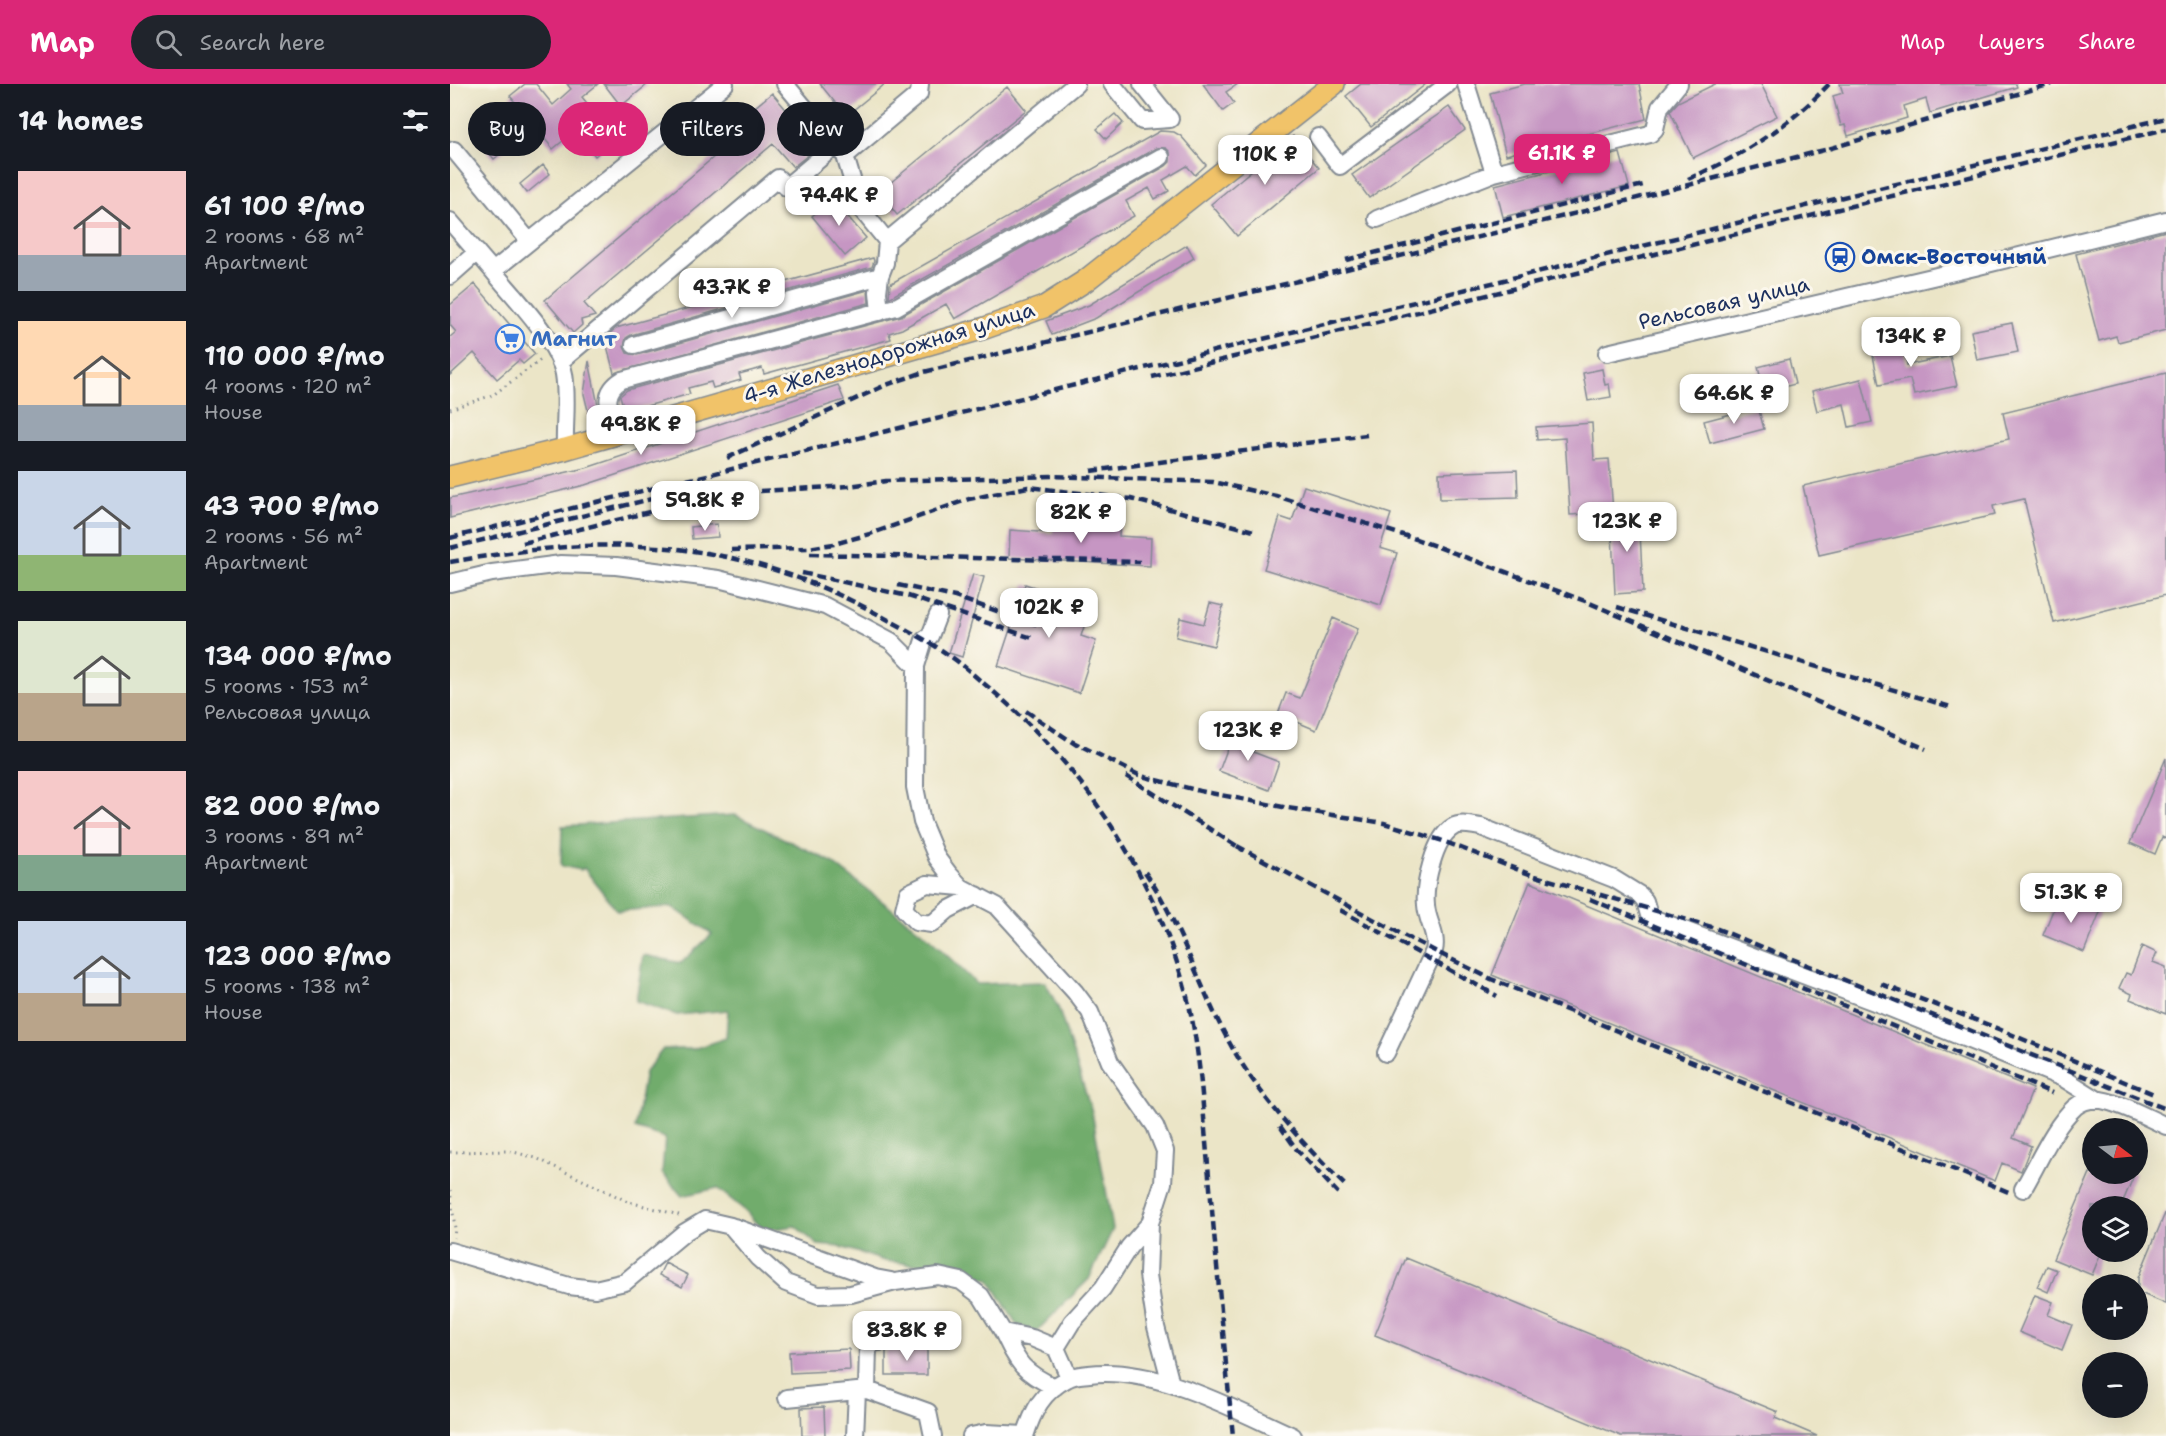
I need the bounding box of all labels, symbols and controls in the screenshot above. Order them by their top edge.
search box [131,15,551,69]
text: Map [30,23,95,61]
icon: search [152,26,185,59]
text: Search here [200,28,325,57]
text: Map [1900,28,1945,56]
text: Layers [1978,28,2045,56]
text: Share [2078,28,2136,56]
chip: Buy [468,102,546,156]
chip: Rent [558,102,648,156]
chip: Filters [660,102,765,156]
chip: New [777,102,864,156]
text: 14 homes [18,103,144,138]
icon: filters [399,104,432,137]
pin: 61.1K ₽ [1507,134,1617,185]
pin: 110K ₽ [1216,135,1314,186]
text: 61.1K ₽ [1528,140,1596,166]
text: 110K ₽ [1232,141,1298,167]
pin: 74.4K ₽ [784,176,894,227]
text: 74.4K ₽ [799,182,879,208]
text: 61 100 ₽/mo [204,188,365,223]
icon: home [66,195,138,267]
text: 2 rooms · 68 m² [204,223,364,249]
station icon: Омск-Восточный [1824,241,1856,273]
place label: Омск-Восточный [1861,243,2047,271]
text: Apartment [204,249,308,275]
pin: 43.7K ₽ [677,268,787,319]
street label: Рельсовая улица [1636,270,1812,336]
text: 43.7K ₽ [693,274,771,300]
street label: 4-я Железнодорожная улица [740,295,1038,411]
pin: 134K ₽ [1862,317,1960,368]
supermarket icon: Магнит [494,323,526,355]
text: 134K ₽ [1875,323,1947,349]
place label: Магнит [531,325,617,353]
text: 110 000 ₽/mo [204,338,385,373]
icon: home [66,345,138,417]
text: 4 rooms · 120 m² [204,373,372,399]
pin: 64.6K ₽ [1679,374,1789,425]
text: 64.6K ₽ [1694,380,1774,406]
text: House [204,399,263,425]
pin: 49.8K ₽ [586,405,696,456]
text: 49.8K ₽ [600,411,682,437]
pin: 59.8K ₽ [650,481,760,532]
text: 59.8K ₽ [665,487,745,513]
text: 43 700 ₽/mo [204,488,379,523]
pin: 82K ₽ [1039,493,1123,544]
icon: home [66,495,138,567]
text: 82K ₽ [1050,499,1112,525]
pin: 123K ₽ [1578,502,1676,553]
text: 123K ₽ [1592,508,1662,534]
text: 2 rooms · 56 m² [204,523,363,549]
text: Apartment [204,549,308,575]
pin: 102K ₽ [1000,588,1098,639]
text: 102K ₽ [1014,594,1084,620]
text: 134 000 ₽/mo [204,638,392,673]
icon: home [66,645,138,717]
text: 5 rooms · 153 m² [204,673,369,699]
text: Рельсовая улица [204,699,370,725]
pin: 123K ₽ [1199,711,1297,762]
text: 123K ₽ [1213,717,1283,743]
text: 82 000 ₽/mo [204,788,380,823]
icon: home [66,795,138,867]
text: 3 rooms · 89 m² [204,823,364,849]
text: Apartment [204,849,308,875]
pin: 51.3K ₽ [2016,873,2126,924]
text: 51.3K ₽ [2034,879,2108,905]
text: 123 000 ₽/mo [204,938,391,973]
icon: home [66,945,138,1017]
text: 5 rooms · 138 m² [204,973,370,999]
text: House [204,999,263,1025]
north arrow [2082,1118,2148,1184]
map controls [2082,1118,2148,1418]
button: layers [2082,1196,2148,1262]
button: + [2082,1274,2148,1340]
pin: 83.8K ₽ [852,1311,962,1362]
text: 83.8K ₽ [866,1317,948,1343]
button: − [2082,1352,2148,1418]

